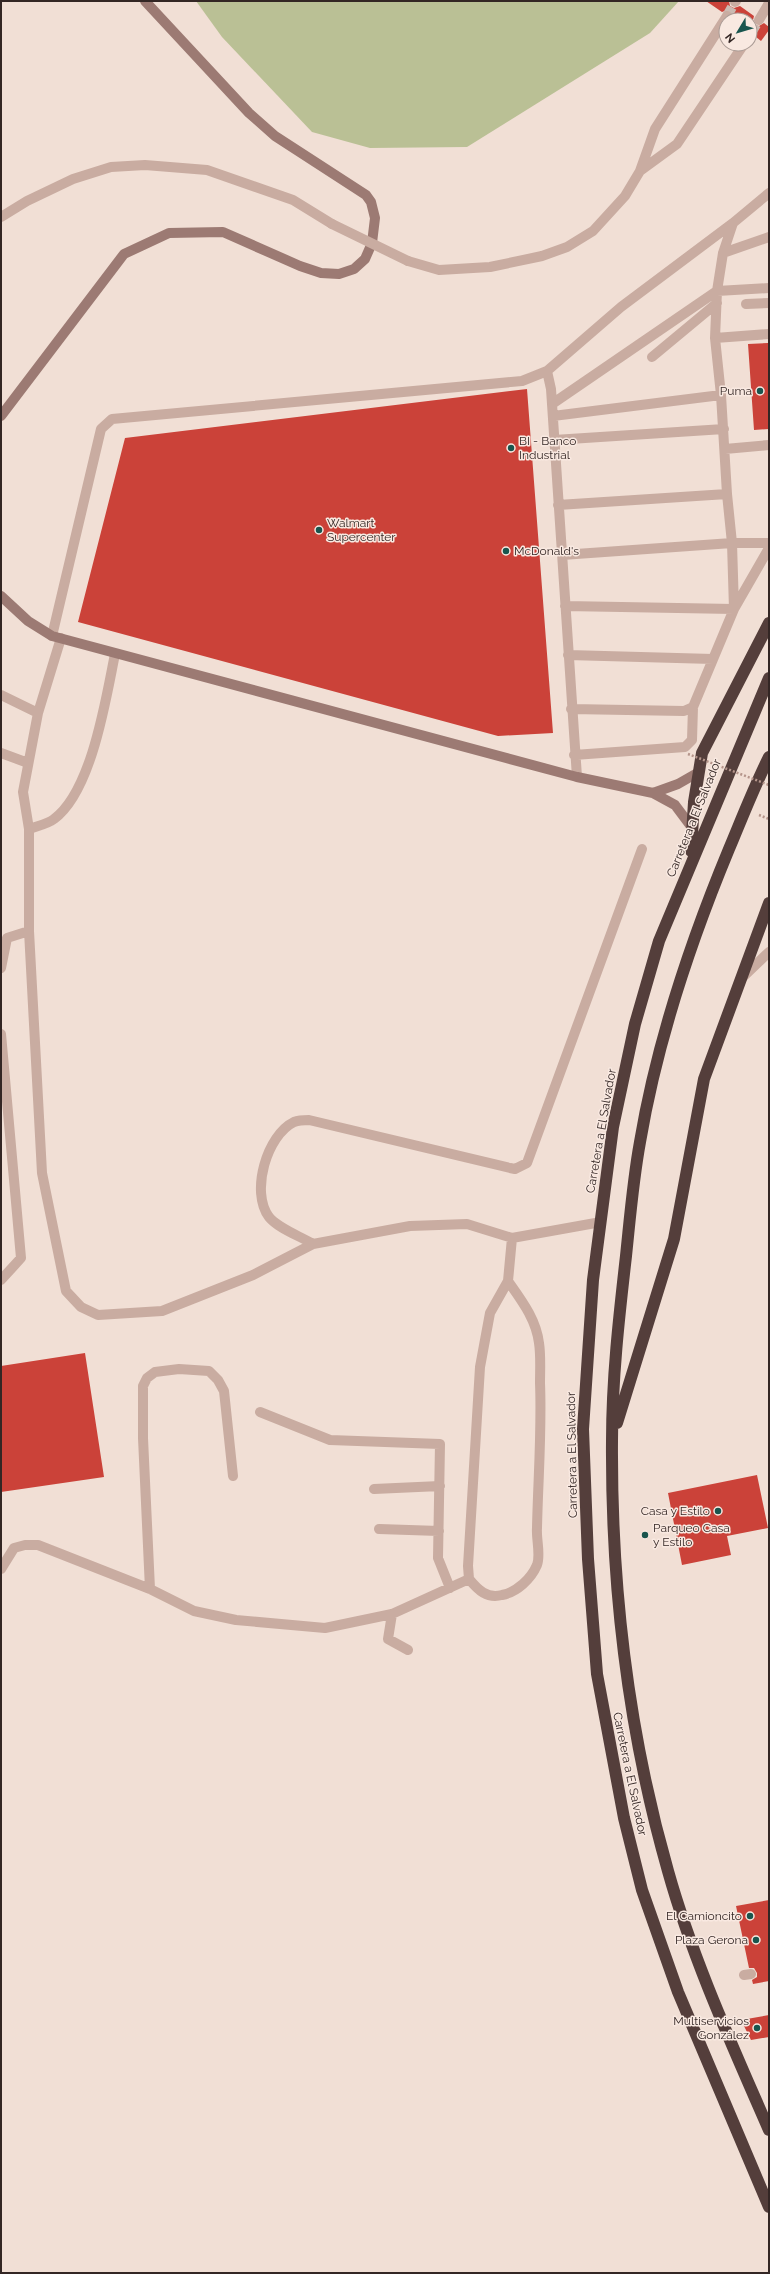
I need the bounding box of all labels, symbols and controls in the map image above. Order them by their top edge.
north arrow [718,12,758,52]
text: N [723,31,738,45]
place label: Puma [720,384,752,398]
marker: Puma [755,386,765,396]
place label: BI - Banco Industrial [519,434,576,462]
marker: BI - Banco Industrial [506,443,516,453]
place label: Walmart Supercenter [327,516,396,544]
marker: Walmart Supercenter [314,525,324,535]
place label: McDonald's [514,544,579,558]
marker: McDonald's [501,546,511,556]
street label: Carretera a El Salvador [664,756,724,879]
street label: Carretera a El Salvador [583,1067,619,1194]
street label: Carretera a El Salvador [564,1391,580,1518]
place label: Casa y Estilo [641,1504,710,1518]
marker: Casa y Estilo [713,1506,723,1516]
place label: Parqueo Casa y Estilo [653,1521,730,1549]
marker: Parqueo Casa y Estilo [640,1530,650,1540]
street label: Carretera a El Salvador [610,1711,650,1838]
place label: El Camioncito [666,1909,742,1923]
marker: El Camioncito [745,1911,755,1921]
place label: Plaza Gerona [675,1933,748,1947]
marker: Plaza Gerona [751,1935,761,1945]
place label: Multiservicios González [673,2014,749,2042]
marker: Multiservicios González [752,2023,762,2033]

